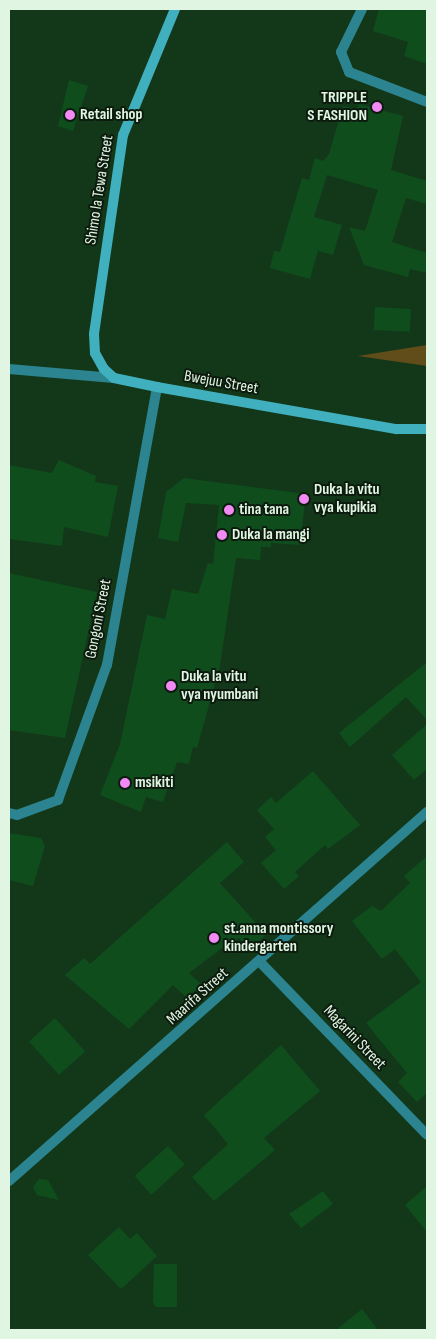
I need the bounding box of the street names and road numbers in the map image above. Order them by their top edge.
street label: Shimo la Tewa Street [82,134,118,246]
street label: Bwejuu Street [182,367,260,399]
street label: Gongoni Street [82,578,116,660]
street label: Maarifa Street [163,964,233,1030]
street label: Magarini Street [319,1002,389,1074]

